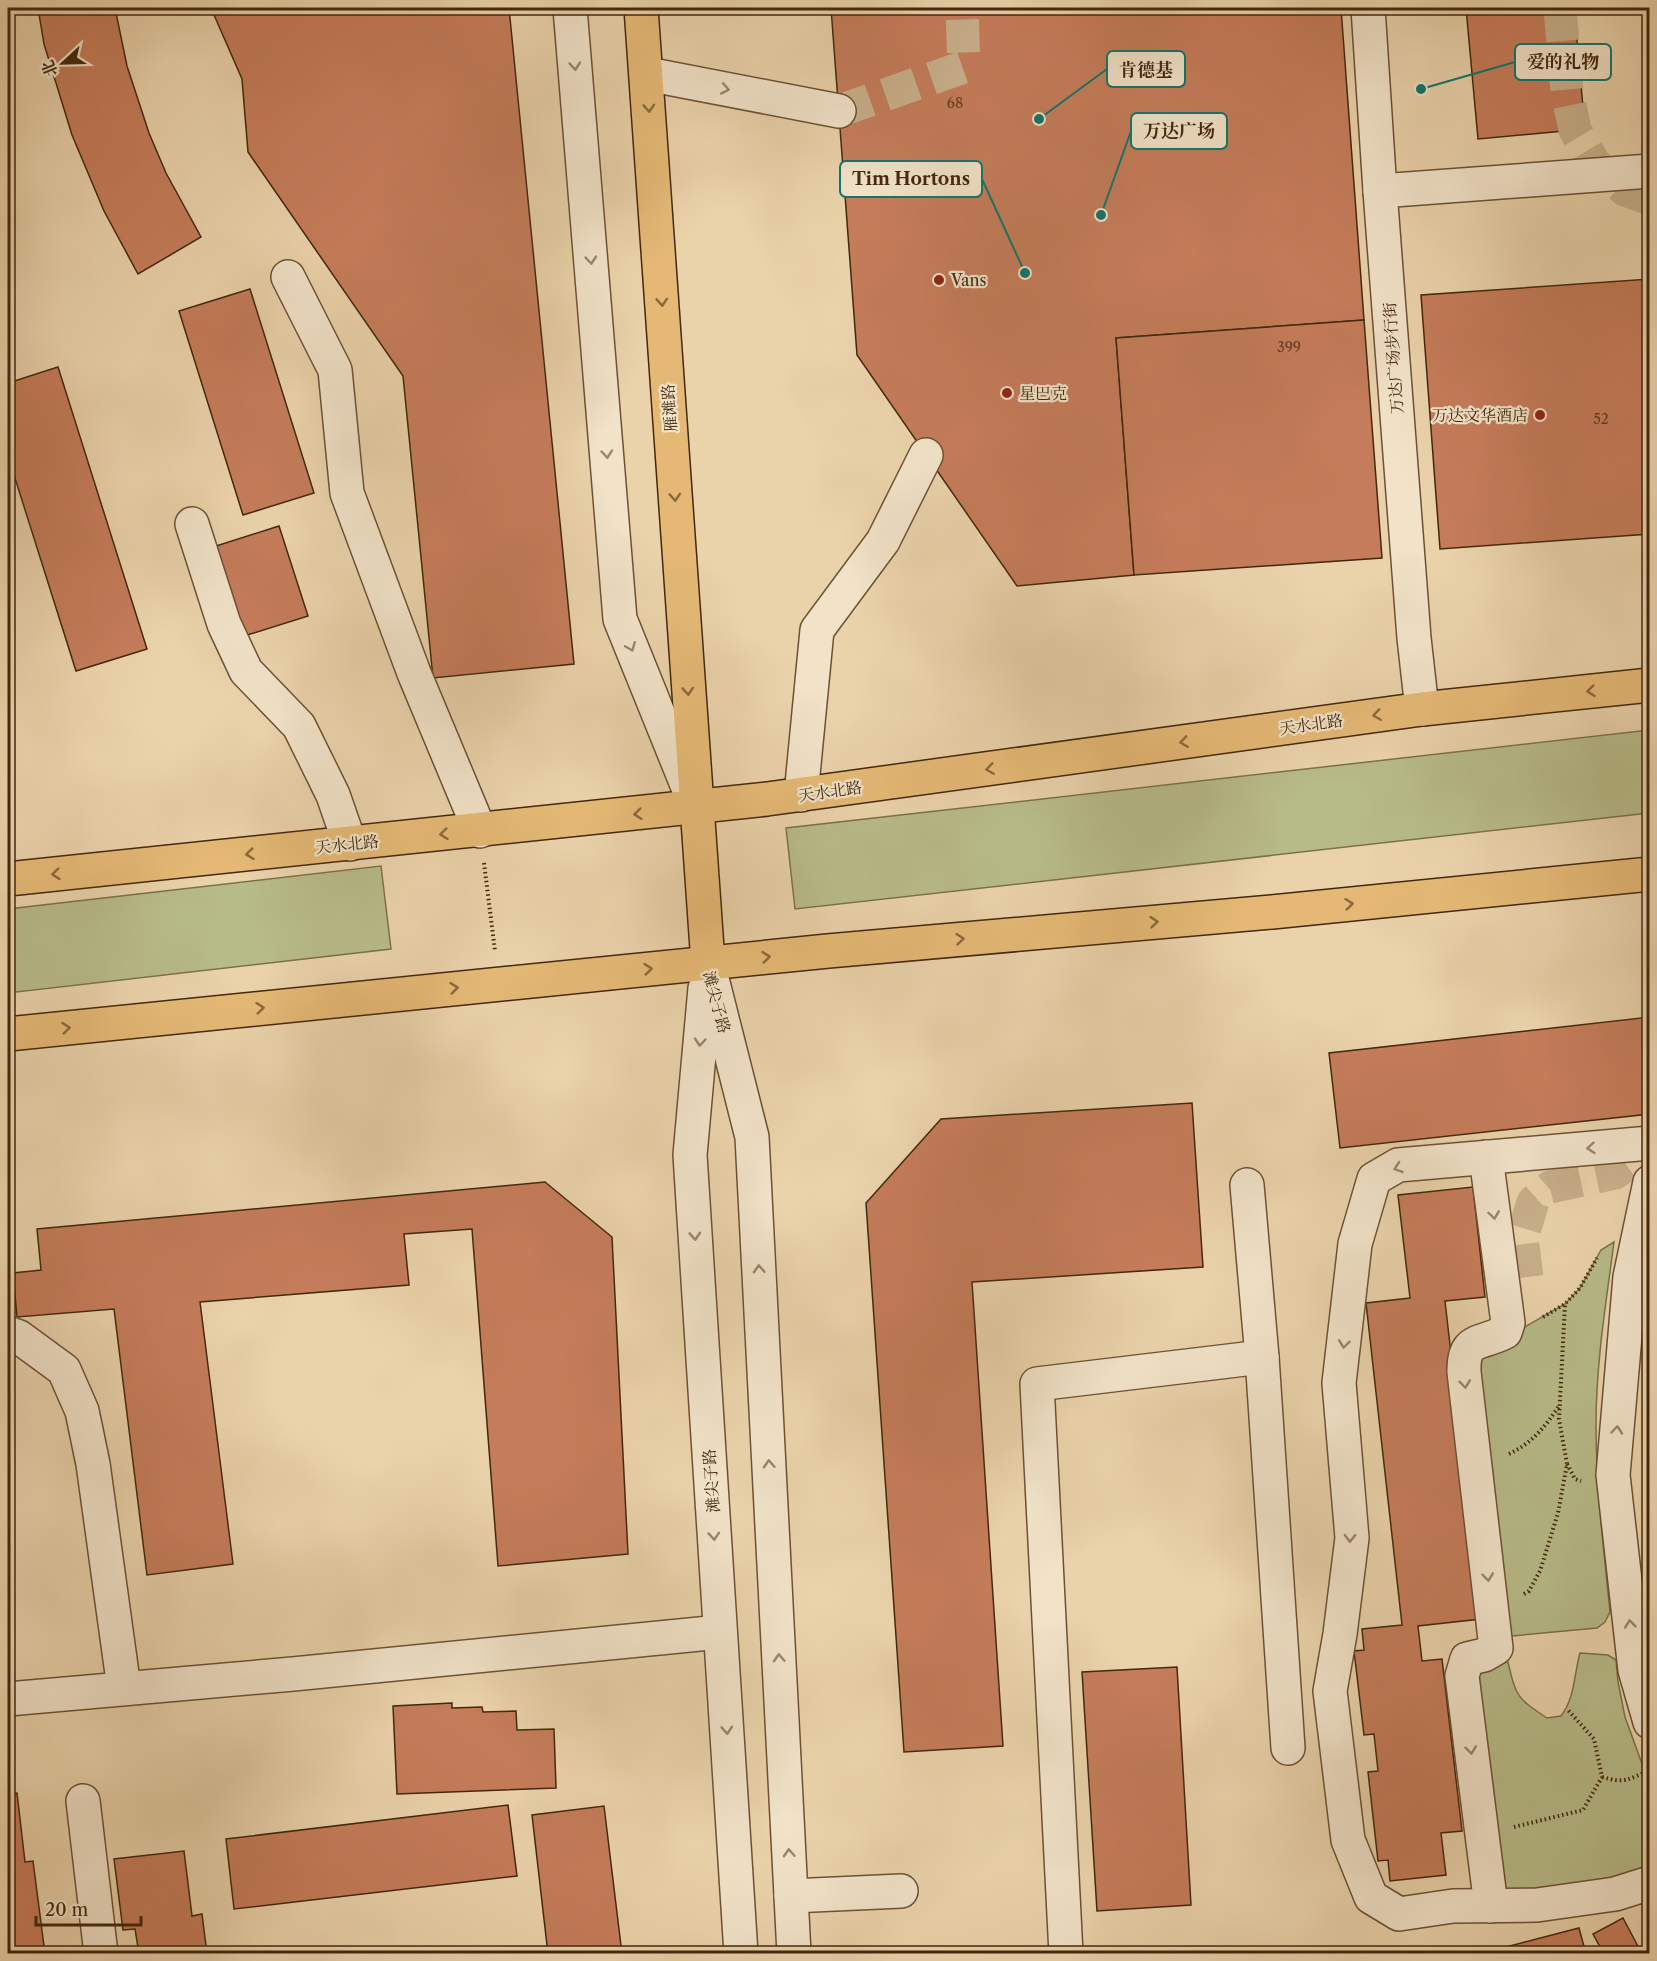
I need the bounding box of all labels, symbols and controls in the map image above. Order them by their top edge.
north arrow [33,33,93,93]
callout: 爱的礼物 [1515,44,1611,80]
callout: 肯德基 [1107,51,1185,87]
text: 爱的礼物 [1527,51,1599,73]
text: 北 [37,57,61,80]
text: 肯德基 [1119,59,1173,81]
one-way arrow [568,61,581,70]
one-way arrow [719,82,729,95]
house number: 68 [947,94,963,112]
one-way arrow [642,103,655,112]
callout: 万达广场 [1131,113,1227,149]
text: 万达广场 [1143,120,1215,142]
callout: Tim Hortons [840,161,982,197]
text: Tim Hortons [852,168,970,190]
one-way arrow [584,256,597,265]
place label: Vans [950,270,987,290]
marker: Vans [932,273,946,287]
one-way arrow [655,298,668,307]
street label: 万达广场步行街 [1379,301,1407,415]
house number: 399 [1277,338,1301,356]
street label: 雁滩路 [657,383,681,433]
place label: 星巴克 [1019,383,1067,403]
marker: 星巴克 [1000,386,1014,400]
place label: 万达文华酒店 [1432,405,1528,425]
marker: 万达文华酒店 [1533,408,1547,422]
house number: 52 [1593,410,1609,428]
one-way arrow [600,450,613,459]
one-way arrow [668,492,681,501]
one-way arrow [624,641,637,652]
one-way arrow [1587,684,1596,697]
one-way arrow [681,687,694,696]
one-way arrow [1372,709,1381,721]
street label: 天水北路 [1278,710,1344,738]
one-way arrow [1179,736,1188,748]
one-way arrow [986,763,995,775]
street label: 天水北路 [797,777,863,805]
one-way arrow [633,807,642,820]
one-way arrow [439,828,448,840]
street label: 天水北路 [314,831,380,857]
one-way arrow [245,847,254,860]
one-way arrow [51,867,60,880]
one-way arrow [1344,898,1353,911]
one-way arrow [1150,916,1159,929]
one-way arrow [956,933,965,946]
one-way arrow [761,951,771,964]
one-way arrow [643,963,652,976]
street label: 滩尖子路 [699,968,735,1036]
one-way arrow [449,982,458,995]
one-way arrow [255,1002,264,1015]
one-way arrow [61,1022,70,1035]
one-way arrow [694,1037,707,1046]
one-way arrow [1587,1141,1596,1154]
one-way arrow [1393,1160,1403,1173]
one-way arrow [1487,1211,1499,1220]
one-way arrow [688,1232,701,1241]
one-way arrow [752,1264,765,1273]
one-way arrow [1338,1340,1350,1349]
one-way arrow [1458,1379,1471,1388]
one-way arrow [1610,1426,1623,1435]
street label: 滩尖子路 [699,1448,723,1514]
one-way arrow [762,1459,775,1468]
one-way arrow [708,1531,721,1540]
one-way arrow [1344,1534,1357,1543]
one-way arrow [1481,1573,1494,1582]
one-way arrow [1624,1619,1636,1629]
one-way arrow [772,1654,785,1663]
one-way arrow [720,1726,733,1735]
one-way arrow [1464,1745,1477,1755]
one-way arrow [782,1849,795,1858]
scale bar [36,1889,141,1927]
text: 20 m [45,1899,89,1921]

